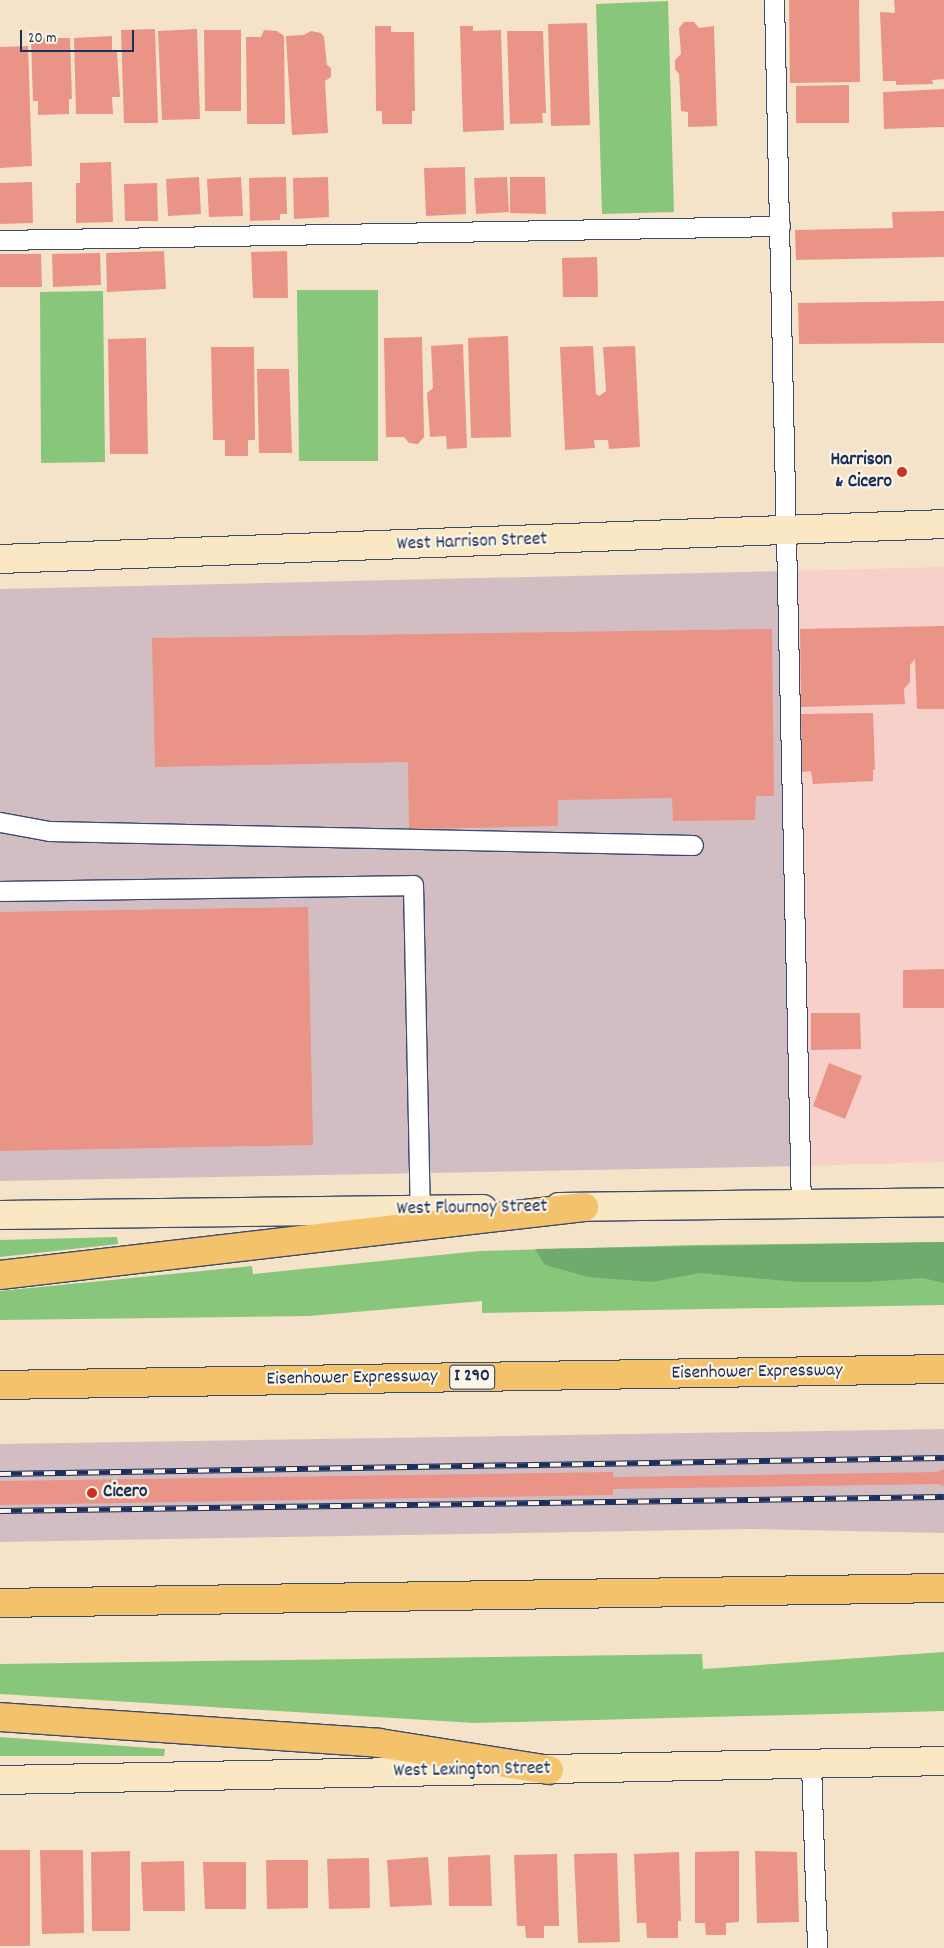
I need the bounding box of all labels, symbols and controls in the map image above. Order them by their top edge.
scale bar [22,20,136,52]
text: 20 m [28,28,56,50]
place label: Harrison & Cicero [831,450,892,494]
marker: Harrison & Cicero [896,466,908,478]
street label: West Harrison Street [396,529,548,557]
street label: West Flournoy Street [396,1196,548,1222]
street label: Eisenhower Expressway [671,1360,843,1386]
road number: I 290 [448,1361,496,1392]
street label: Eisenhower Expressway [266,1366,438,1392]
place label: Cicero [103,1482,147,1504]
marker: Cicero [85,1486,99,1500]
street label: West Lexington Street [393,1758,551,1784]

